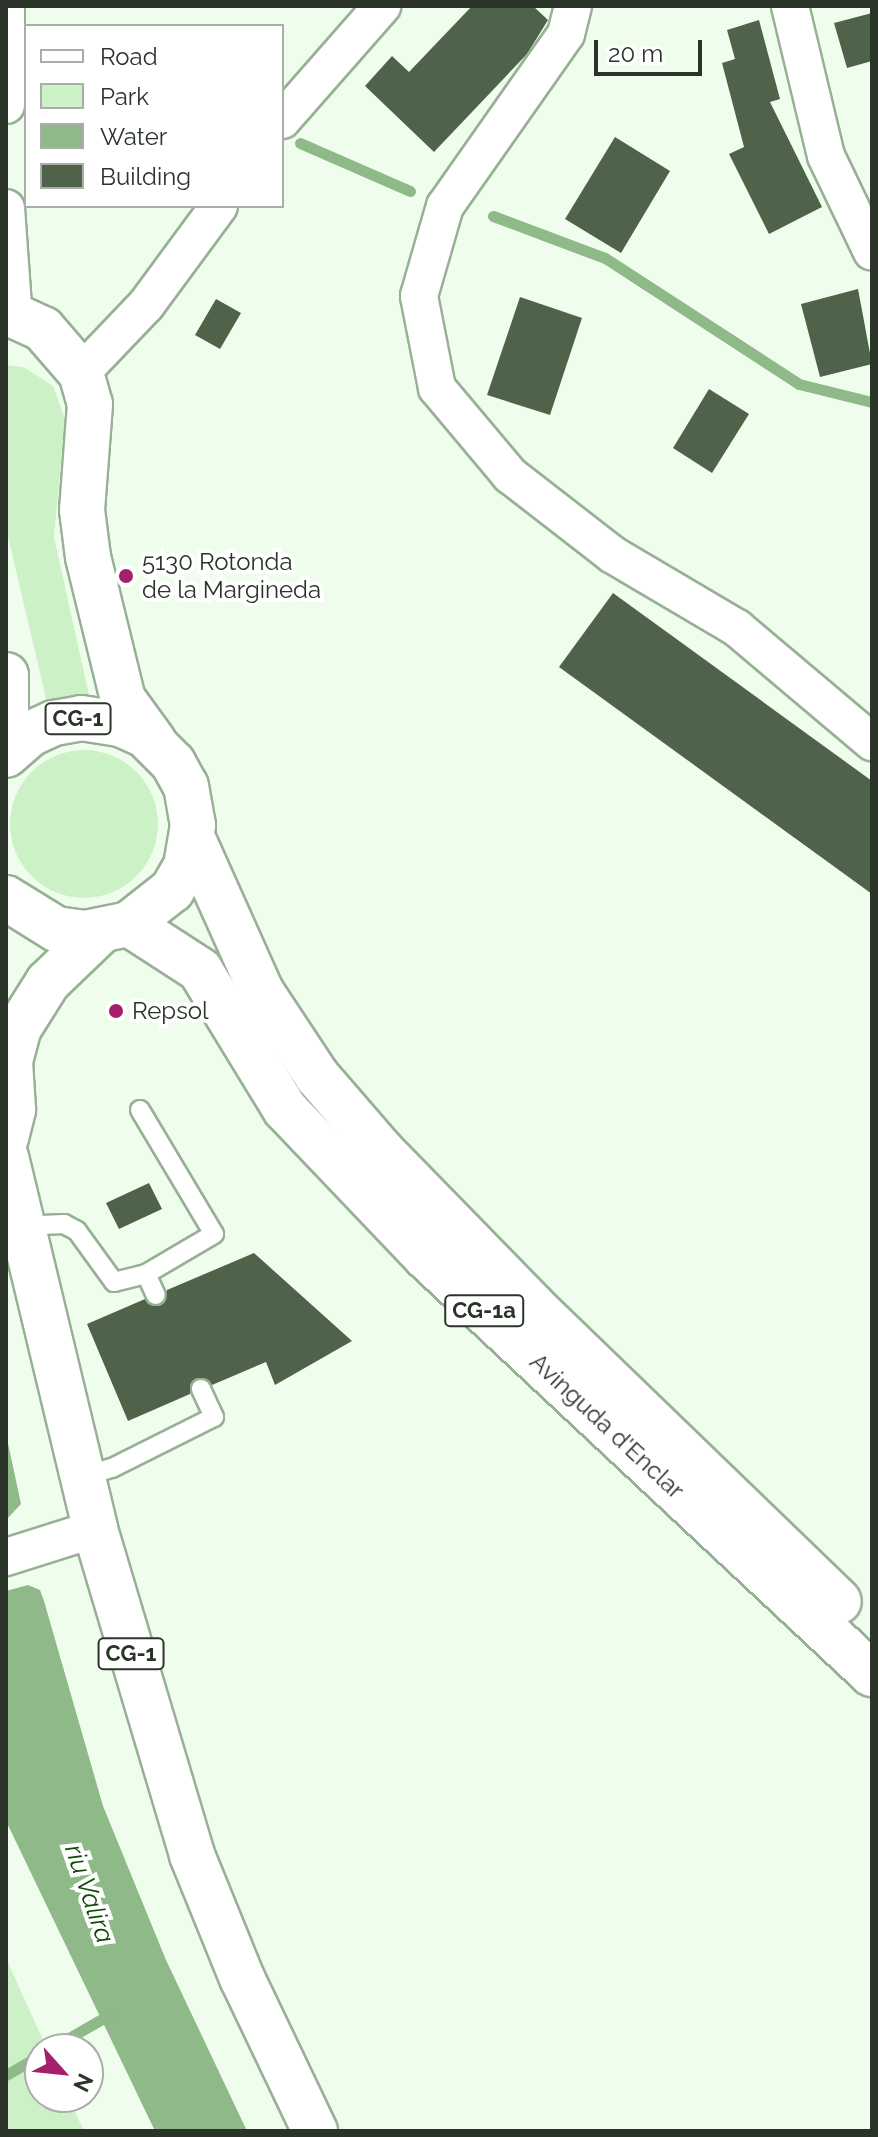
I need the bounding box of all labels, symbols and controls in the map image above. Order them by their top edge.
legend [24,24,284,208]
scale bar [598,24,706,74]
text: 20 m [608,39,663,68]
text: Road [100,42,158,71]
text: Park [100,82,149,111]
text: Water [100,122,167,151]
text: Building [100,162,191,191]
place label: 5130 Rotonda de la Margineda [142,548,321,604]
marker: 5130 Rotonda de la Margineda [117,567,135,585]
road number: CG-1 [44,701,112,737]
place label: Repsol [132,997,209,1025]
marker: Repsol [107,1002,125,1020]
road number: CG-1a [444,1293,524,1329]
street label: Avinguda d'Enclar [524,1347,690,1505]
road number: CG-1 [97,1636,165,1672]
water label: riu Valira [57,1840,121,1948]
north arrow [24,2033,104,2113]
text: N [68,2070,99,2096]

